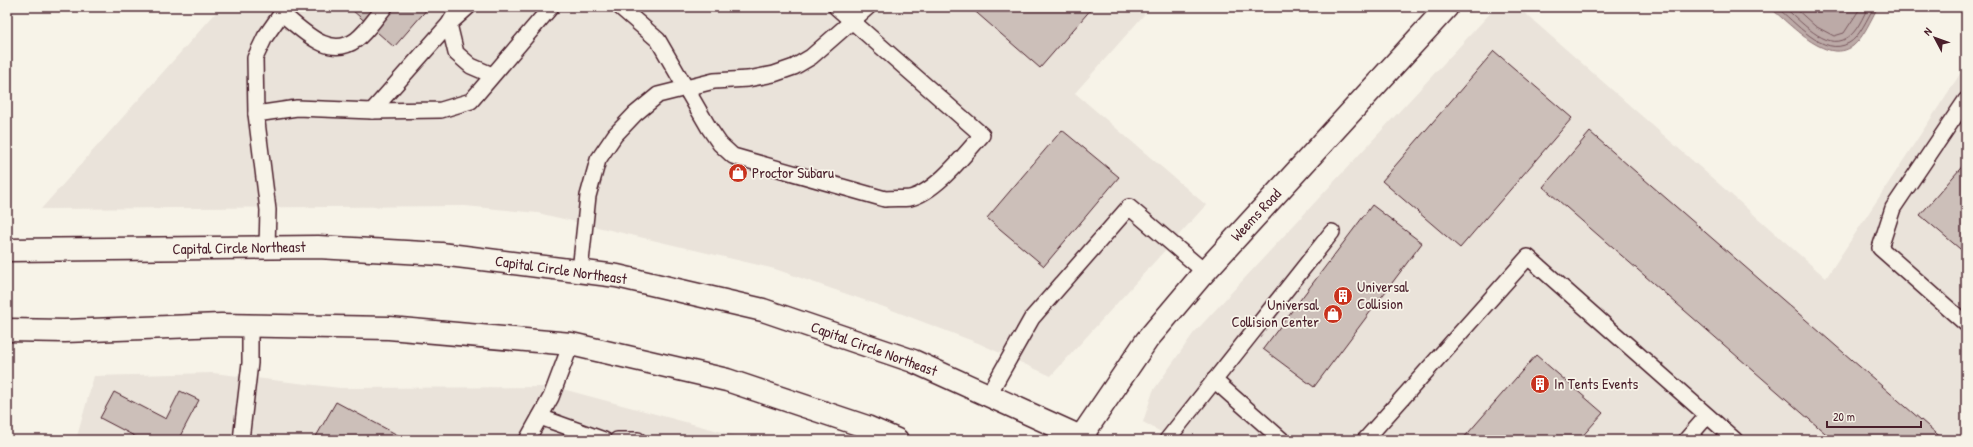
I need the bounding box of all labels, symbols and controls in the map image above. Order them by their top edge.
north arrow [1915,18,1955,58]
text: N [1920,25,1935,38]
shop icon: Proctor Subaru [727,162,749,184]
place label: Proctor Subaru [752,162,834,183]
street label: Weems Road [1226,184,1286,246]
street label: Capital Circle Northeast [172,236,306,259]
street label: Capital Circle Northeast [494,250,629,289]
place label: Universal Collision [1357,276,1409,314]
building icon: Universal Collision [1332,285,1354,307]
place label: Universal Collision Center [1232,294,1319,332]
shop icon: Universal Collision Center [1322,303,1344,325]
street label: Capital Circle Northeast [808,316,941,381]
building icon: In Tents Events [1529,373,1551,395]
place label: In Tents Events [1554,373,1638,394]
scale bar [1827,403,1921,429]
text: 20 m [1833,408,1855,425]

